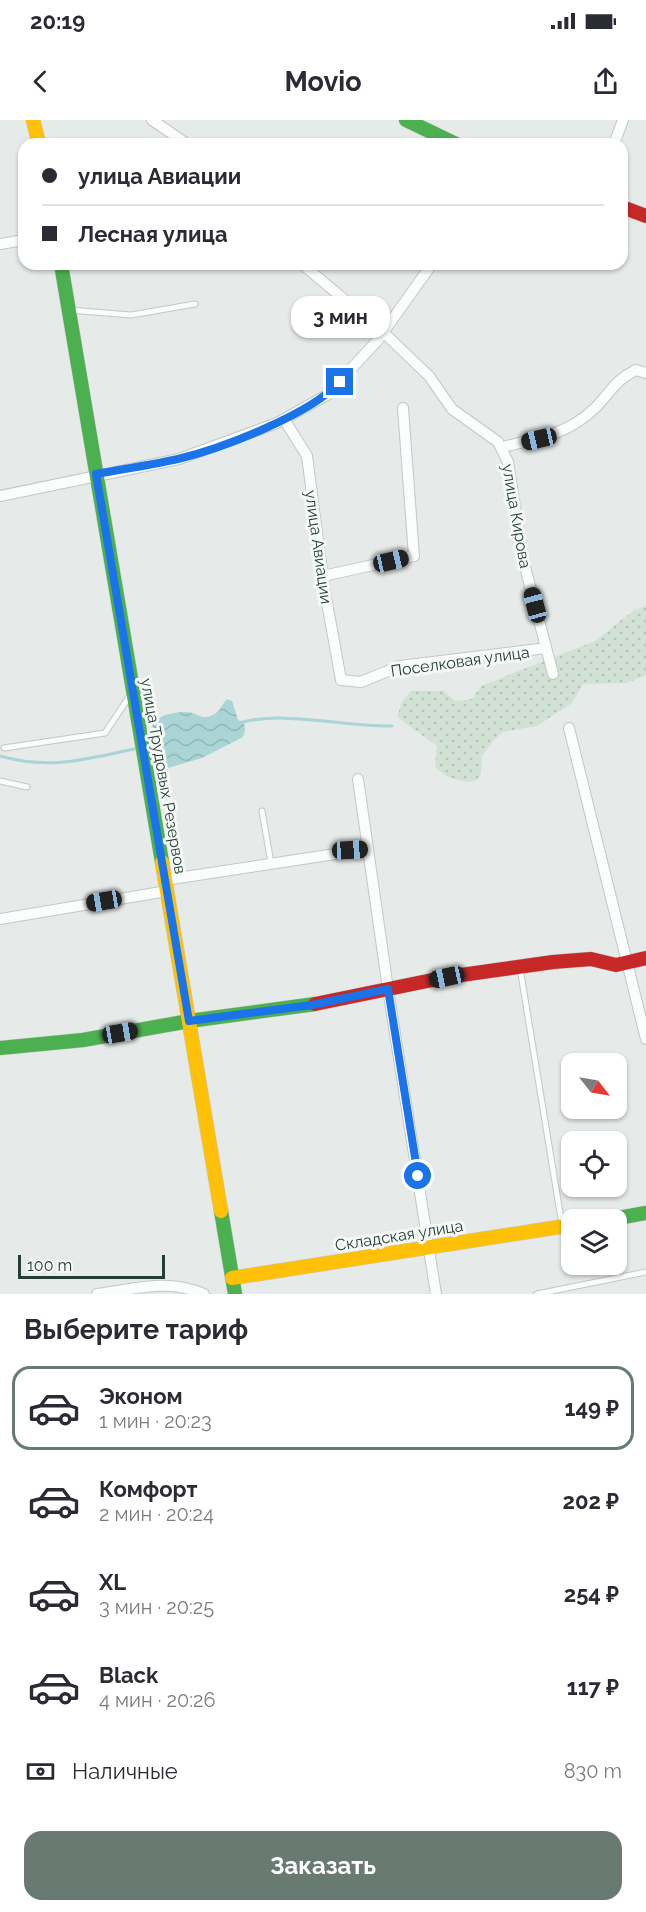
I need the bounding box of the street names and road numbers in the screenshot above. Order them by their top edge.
street label: улица Кирова [498,462,535,570]
street label: улица Авиации [301,489,336,605]
street label: Поселковая улица [389,642,531,681]
street label: улица Трудовых Резервов [137,677,190,875]
street label: Складская улица [334,1216,464,1255]

